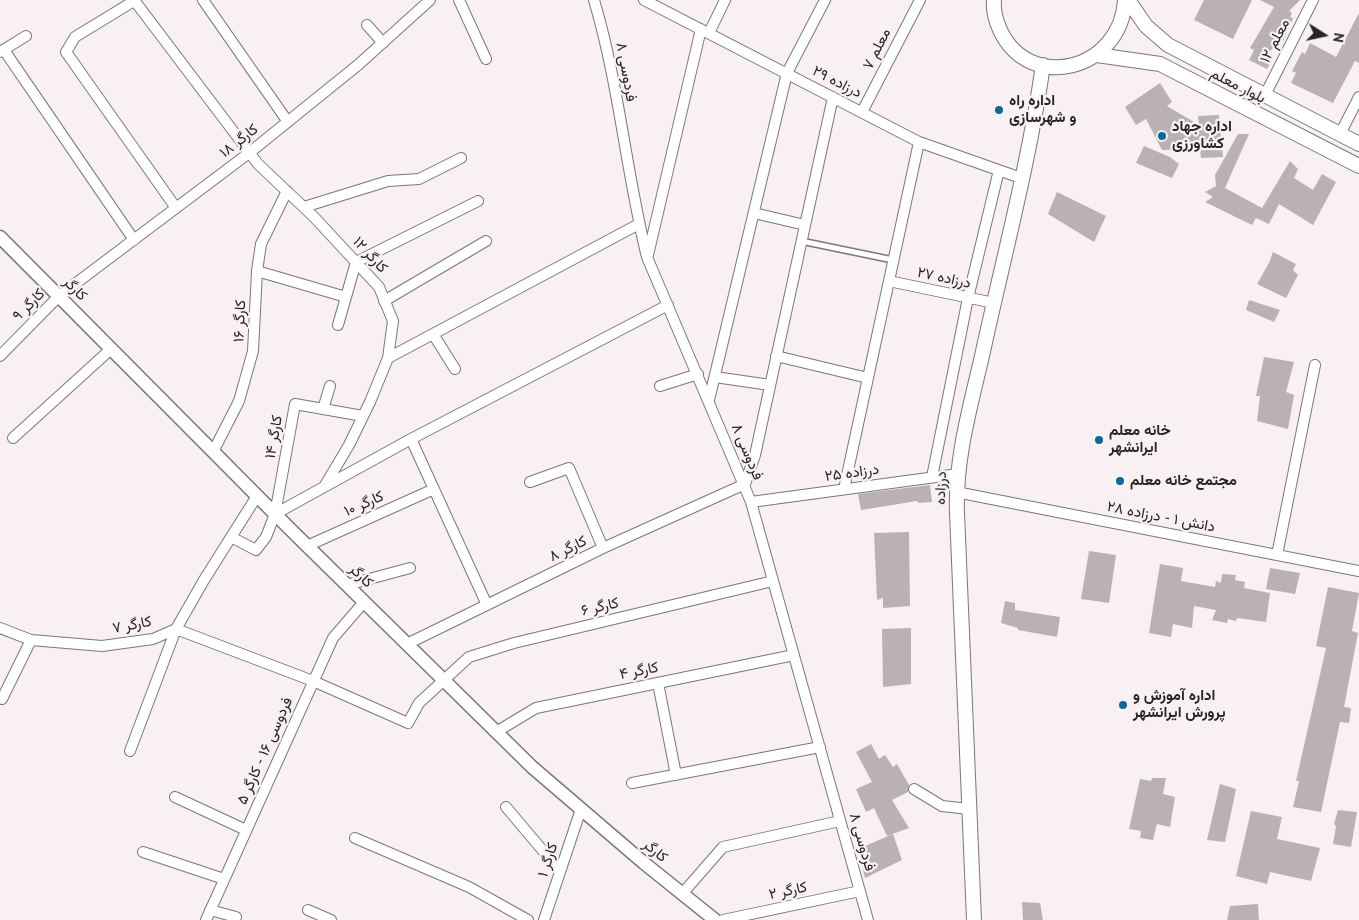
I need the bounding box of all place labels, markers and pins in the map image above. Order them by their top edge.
place label: اداره راه و شهرسازی [1009,92,1076,127]
marker: اداره راه و شهرسازی [993,104,1005,116]
place label: اداره جهاد کشاورزی [1172,118,1232,153]
marker: اداره جهاد کشاورزی [1156,130,1168,142]
place label: خانه معلم ایرانشهر [1109,422,1171,457]
marker: خانه معلم ایرانشهر [1093,434,1105,446]
place label: مجتمع خانه معلم [1130,472,1237,490]
marker: مجتمع خانه معلم [1114,475,1126,487]
place label: اداره آموزش و پرورش ایرانشهر [1133,687,1226,722]
marker: اداره آموزش و پرورش ایرانشهر [1117,699,1129,711]

